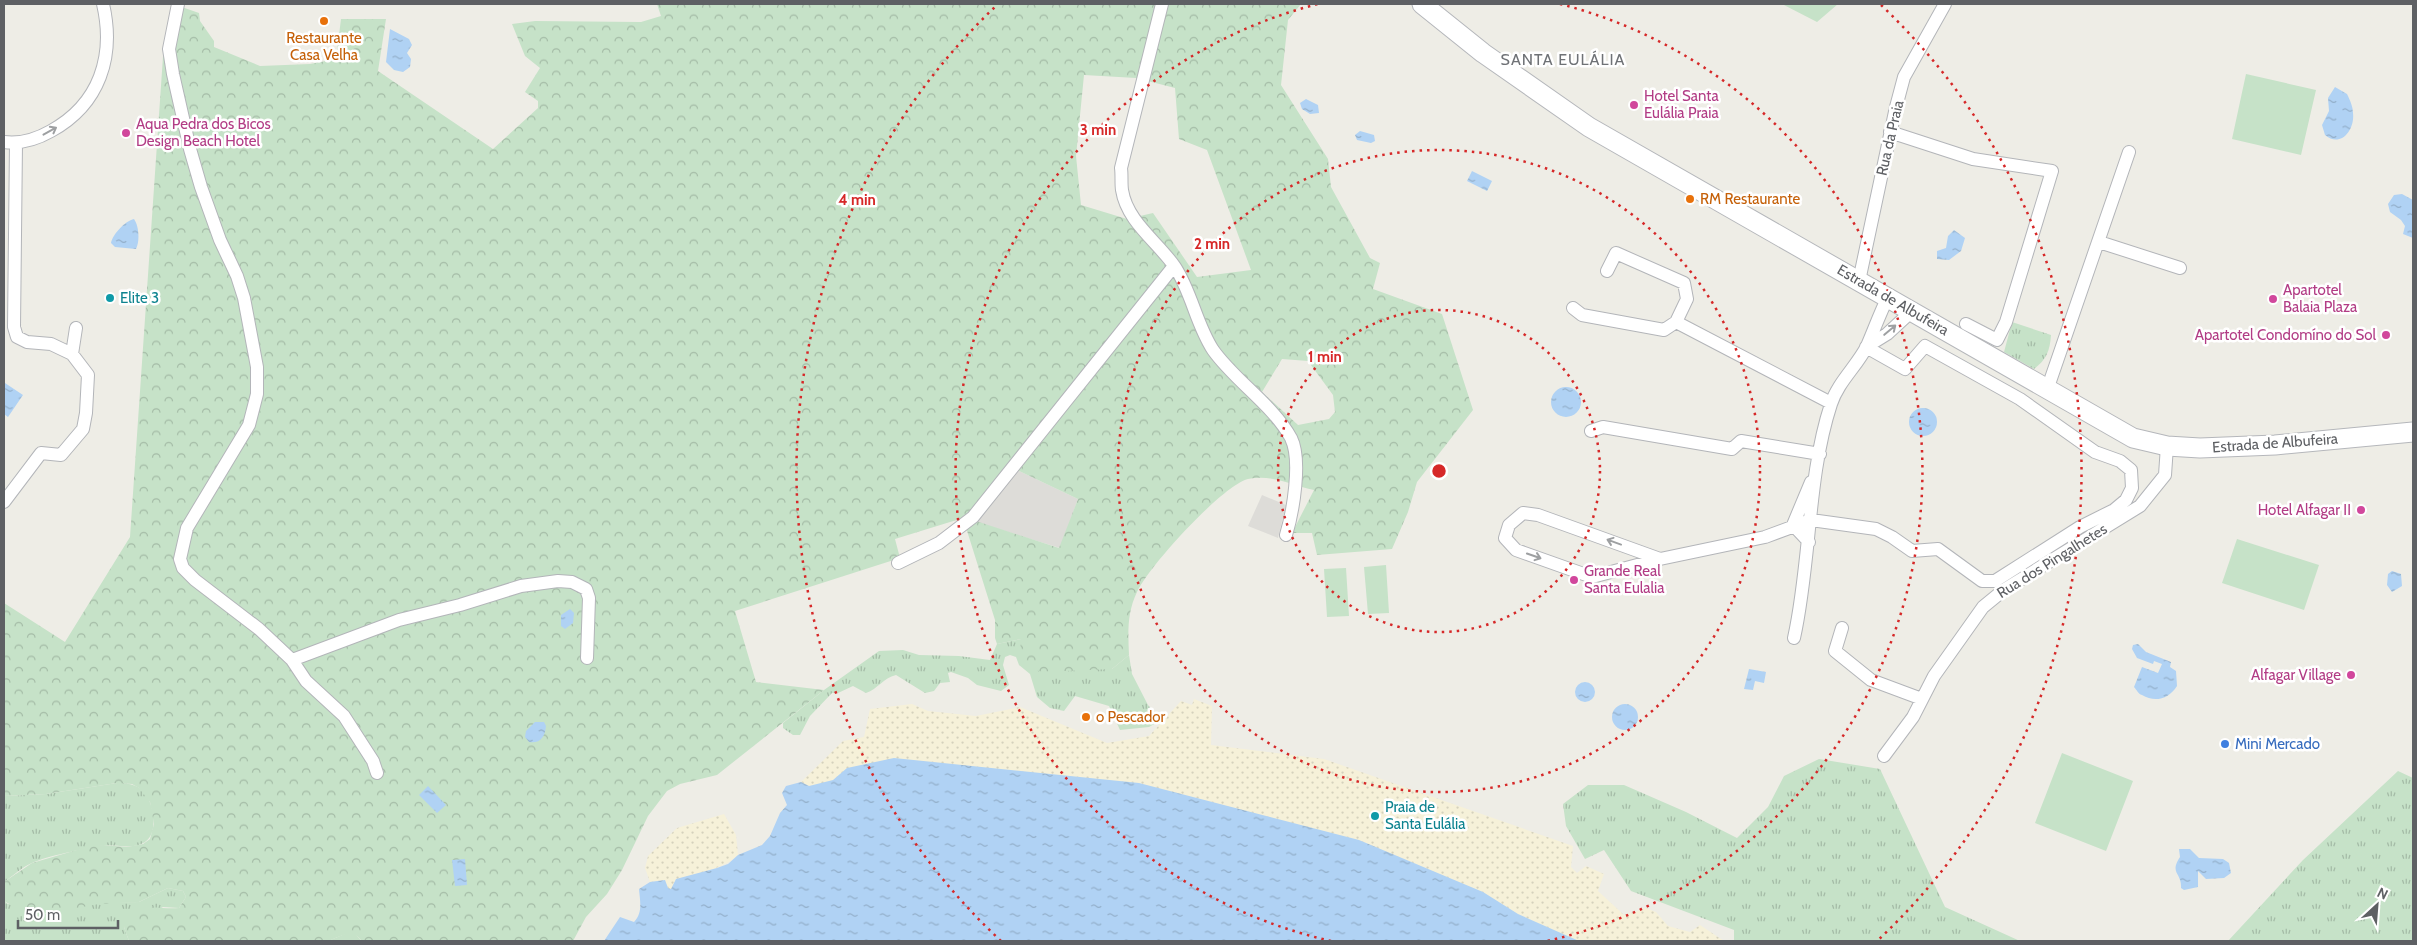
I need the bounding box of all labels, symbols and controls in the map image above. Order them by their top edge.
marker: Restaurante Casa Velha [318,15,330,27]
place label: Restaurante Casa Velha [286,29,362,64]
district label: SANTA EULÁLIA [1501,50,1625,69]
place label: Hotel Santa Eulália Praia [1644,87,1719,122]
street label: Rua da Praia [1873,98,1908,177]
marker: Hotel Santa Eulália Praia [1628,99,1640,111]
place label: Aqua Pedra dos Bicos Design Beach Hotel [136,115,271,150]
text: 3 min [1080,121,1116,139]
one-way arrow [43,126,57,136]
marker: Aqua Pedra dos Bicos Design Beach Hotel [120,127,132,139]
place label: RM Restaurante [1700,190,1800,208]
text: 4 min [838,191,876,209]
marker: RM Restaurante [1684,193,1696,205]
text: 2 min [1194,235,1230,253]
street label: Estrada de Albufeira [1834,261,1953,340]
place label: Apartotel Balaia Plaza [2283,281,2358,316]
place label: Elite 3 [120,289,159,307]
marker: Elite 3 [104,292,116,304]
marker: Apartotel Balaia Plaza [2267,293,2279,305]
one-way arrow [1884,324,1897,336]
place label: Apartotel Condomíno do Sol [2195,326,2376,344]
marker: Apartotel Condomíno do Sol [2380,329,2392,341]
text: 1 min [1308,348,1342,366]
street label: Estrada de Albufeira [2212,430,2339,456]
centre of rings [1430,462,1448,480]
place label: Hotel Alfagar II [2258,501,2351,519]
marker: Hotel Alfagar II [2355,504,2367,516]
street label: Rua dos Pingalhetes [1994,520,2110,602]
one-way arrow [1606,537,1622,546]
one-way arrow [1525,552,1541,561]
place label: Grande Real Santa Eulalia [1584,562,1665,597]
marker: Grande Real Santa Eulalia [1568,574,1580,586]
place label: Alfagar Village [2251,666,2341,684]
marker: Alfagar Village [2345,669,2357,681]
place label: o Pescador [1096,708,1165,726]
marker: o Pescador [1080,711,1092,723]
place label: Mini Mercado [2235,735,2320,753]
marker: Mini Mercado [2219,738,2231,750]
place label: Praia de Santa Eulália [1385,798,1466,833]
marker: Praia de Santa Eulália [1369,810,1381,822]
north arrow [2352,880,2402,930]
text: N [2374,883,2391,904]
scale bar [18,898,118,930]
text: 50 m [25,906,60,924]

